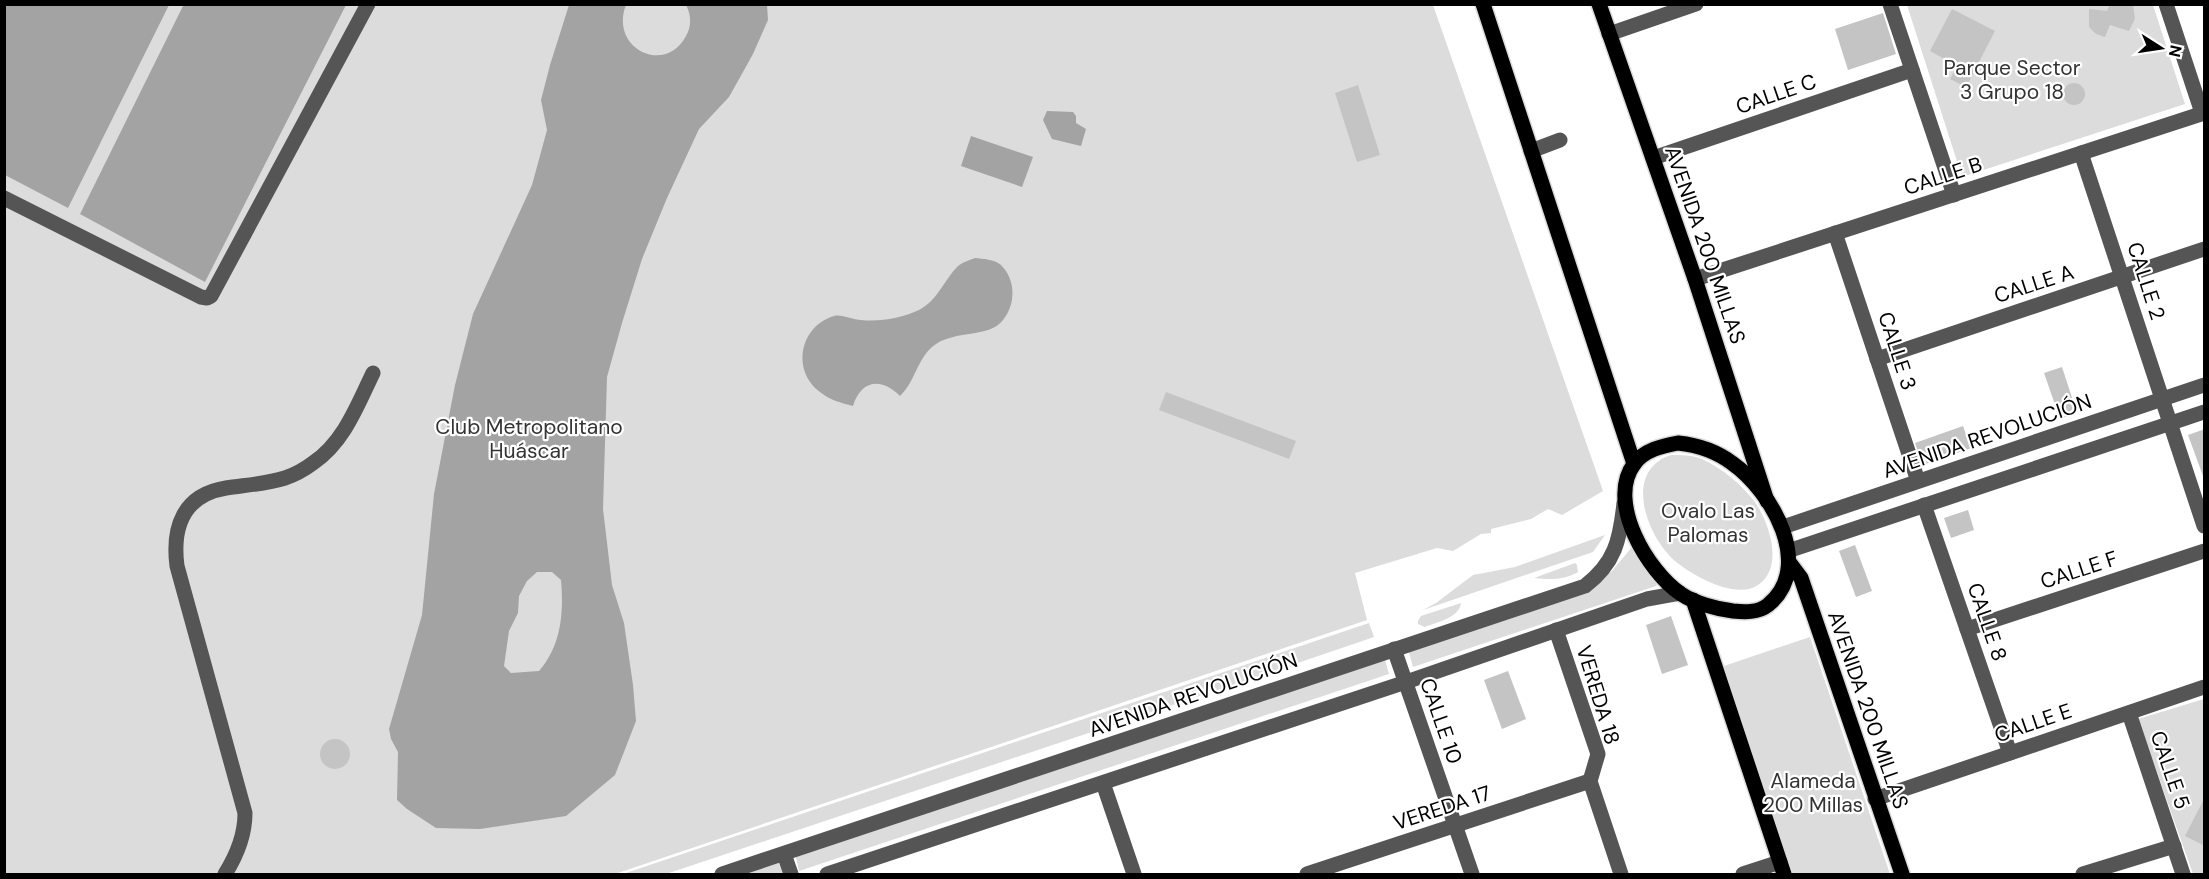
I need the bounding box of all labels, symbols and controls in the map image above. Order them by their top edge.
north arrow [2131,18,2191,78]
text: N [2164,43,2187,59]
park label: Parque Sector 3 Grupo 18 [1943,54,2081,106]
street label: CALLE C [1732,67,1820,121]
street label: AVENIDA 200 MILLAS [1658,142,1752,348]
street label: CALLE B [1900,150,1986,202]
street label: CALLE 2 [2120,238,2172,324]
street label: CALLE A [1991,258,2077,310]
street label: CALLE 3 [1871,308,1923,394]
street label: AVENIDA REVOLUCIÓN [1879,387,2095,485]
park label: Club Metropolitano Huáscar [435,413,623,465]
park label: Ovalo Las Palomas [1661,497,1755,549]
street label: CALLE F [2037,544,2121,596]
street label: CALLE 8 [1961,579,2013,665]
street label: AVENIDA 200 MILLAS [1821,607,1915,813]
street label: VEREDA 18 [1570,642,1626,748]
street label: AVENIDA REVOLUCIÓN [1085,646,1301,744]
street label: CALLE 10 [1413,674,1469,768]
street label: CALLE E [1991,697,2075,749]
street label: CALLE 5 [2144,727,2196,813]
park label: Alameda 200 Millas [1763,767,1863,819]
street label: VEREDA 17 [1390,779,1494,837]

